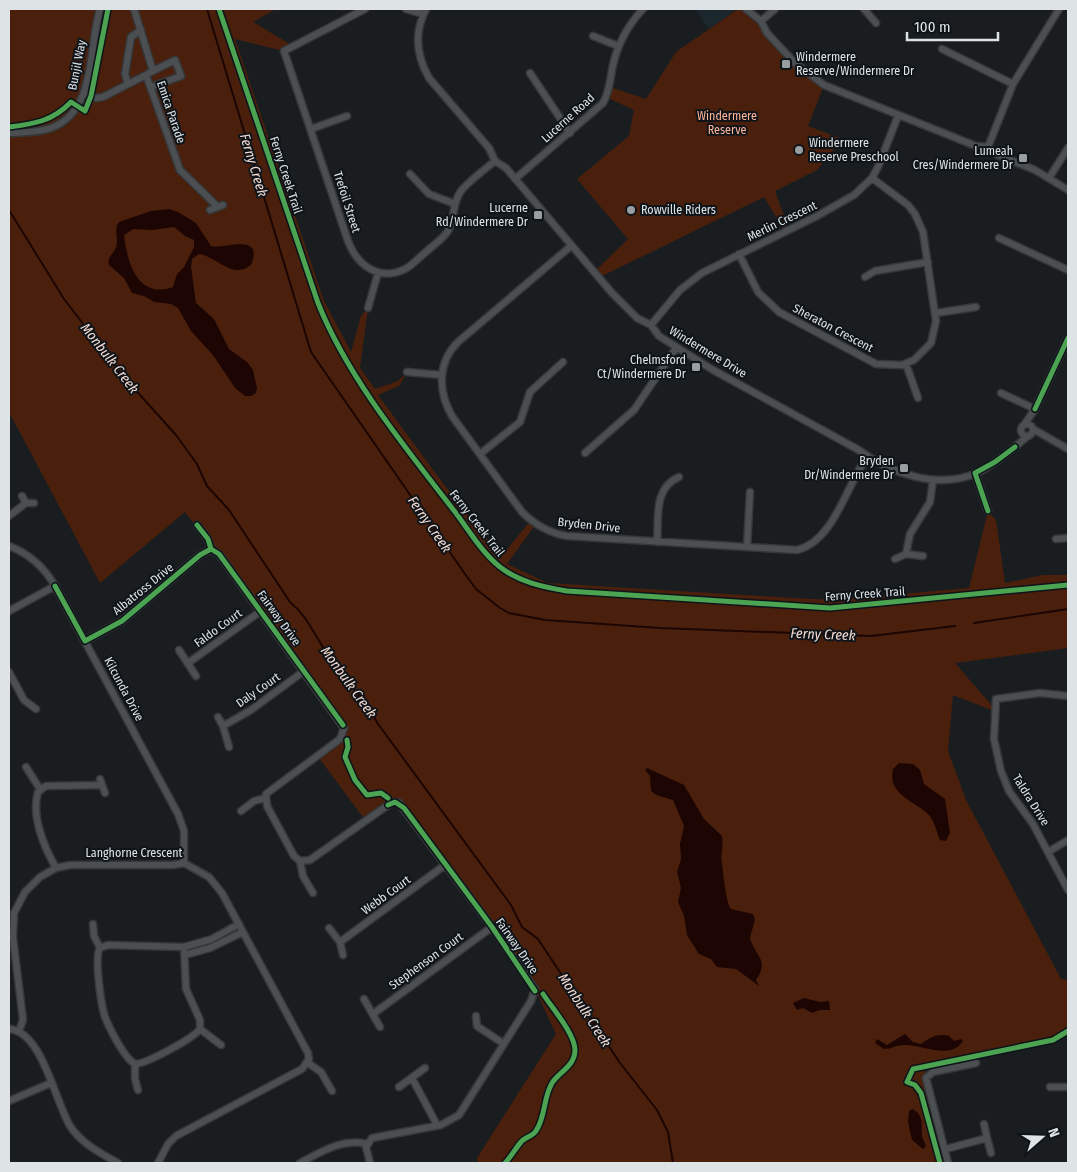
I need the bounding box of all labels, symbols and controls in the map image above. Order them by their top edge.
scale bar [907,10,998,42]
text: 100 m [914,18,951,36]
street label: Bunjil Way [65,38,89,91]
place label: Windermere Reserve/Windermere Dr [796,50,915,78]
marker: Windermere Reserve/Windermere Dr [780,58,792,70]
street label: Emica Parade [154,79,188,145]
street label: Lucerne Road [539,91,597,145]
park label: Windermere Reserve [697,109,757,137]
water label: Ferny Creek [236,131,271,199]
street label: Ferny Creek Trail [267,135,305,215]
place label: Windermere Reserve Preschool [809,136,899,164]
marker: Windermere Reserve Preschool [793,144,805,156]
place label: Lumeah Cres/Windermere Dr [913,144,1014,172]
marker: Lumeah Cres/Windermere Dr [1017,152,1029,164]
street label: Trefoil Street [331,170,363,234]
street label: Merlin Crescent [745,198,819,244]
place label: Lucerne Rd/Windermere Dr [436,201,529,229]
place label: Rowville Riders [641,203,716,217]
marker: Rowville Riders [625,204,637,216]
marker: Lucerne Rd/Windermere Dr [532,209,544,221]
street label: Sheraton Crescent [790,301,876,355]
water label: Monbulk Creek [77,320,142,397]
street label: Windermere Drive [667,323,749,381]
place label: Chelmsford Ct/Windermere Dr [597,353,687,381]
marker: Chelmsford Ct/Windermere Dr [690,361,702,373]
place label: Bryden Dr/Windermere Dr [804,454,895,482]
marker: Bryden Dr/Windermere Dr [898,462,910,474]
street label: Ferny Creek Trail [447,487,507,559]
water label: Ferny Creek [404,493,455,556]
street label: Bryden Drive [557,515,621,535]
street label: Albatross Drive [110,560,176,618]
street label: Ferny Creek Trail [824,584,906,604]
street label: Fairway Drive [254,588,304,648]
street label: Faldo Court [191,606,245,650]
water label: Ferny Creek [790,625,856,644]
water label: Monbulk Creek [317,643,380,722]
street label: Kilcunda Drive [101,655,147,724]
street label: Daly Court [233,670,283,710]
street label: Taldra Drive [1010,772,1052,828]
street label: Langhorne Crescent [86,846,183,860]
street label: Webb Court [359,873,413,917]
street label: Fairway Drive [493,916,541,977]
street label: Stephenson Court [386,930,466,992]
water label: Monbulk Creek [554,970,615,1050]
north arrow [1017,1112,1067,1162]
text: N [1044,1126,1063,1140]

